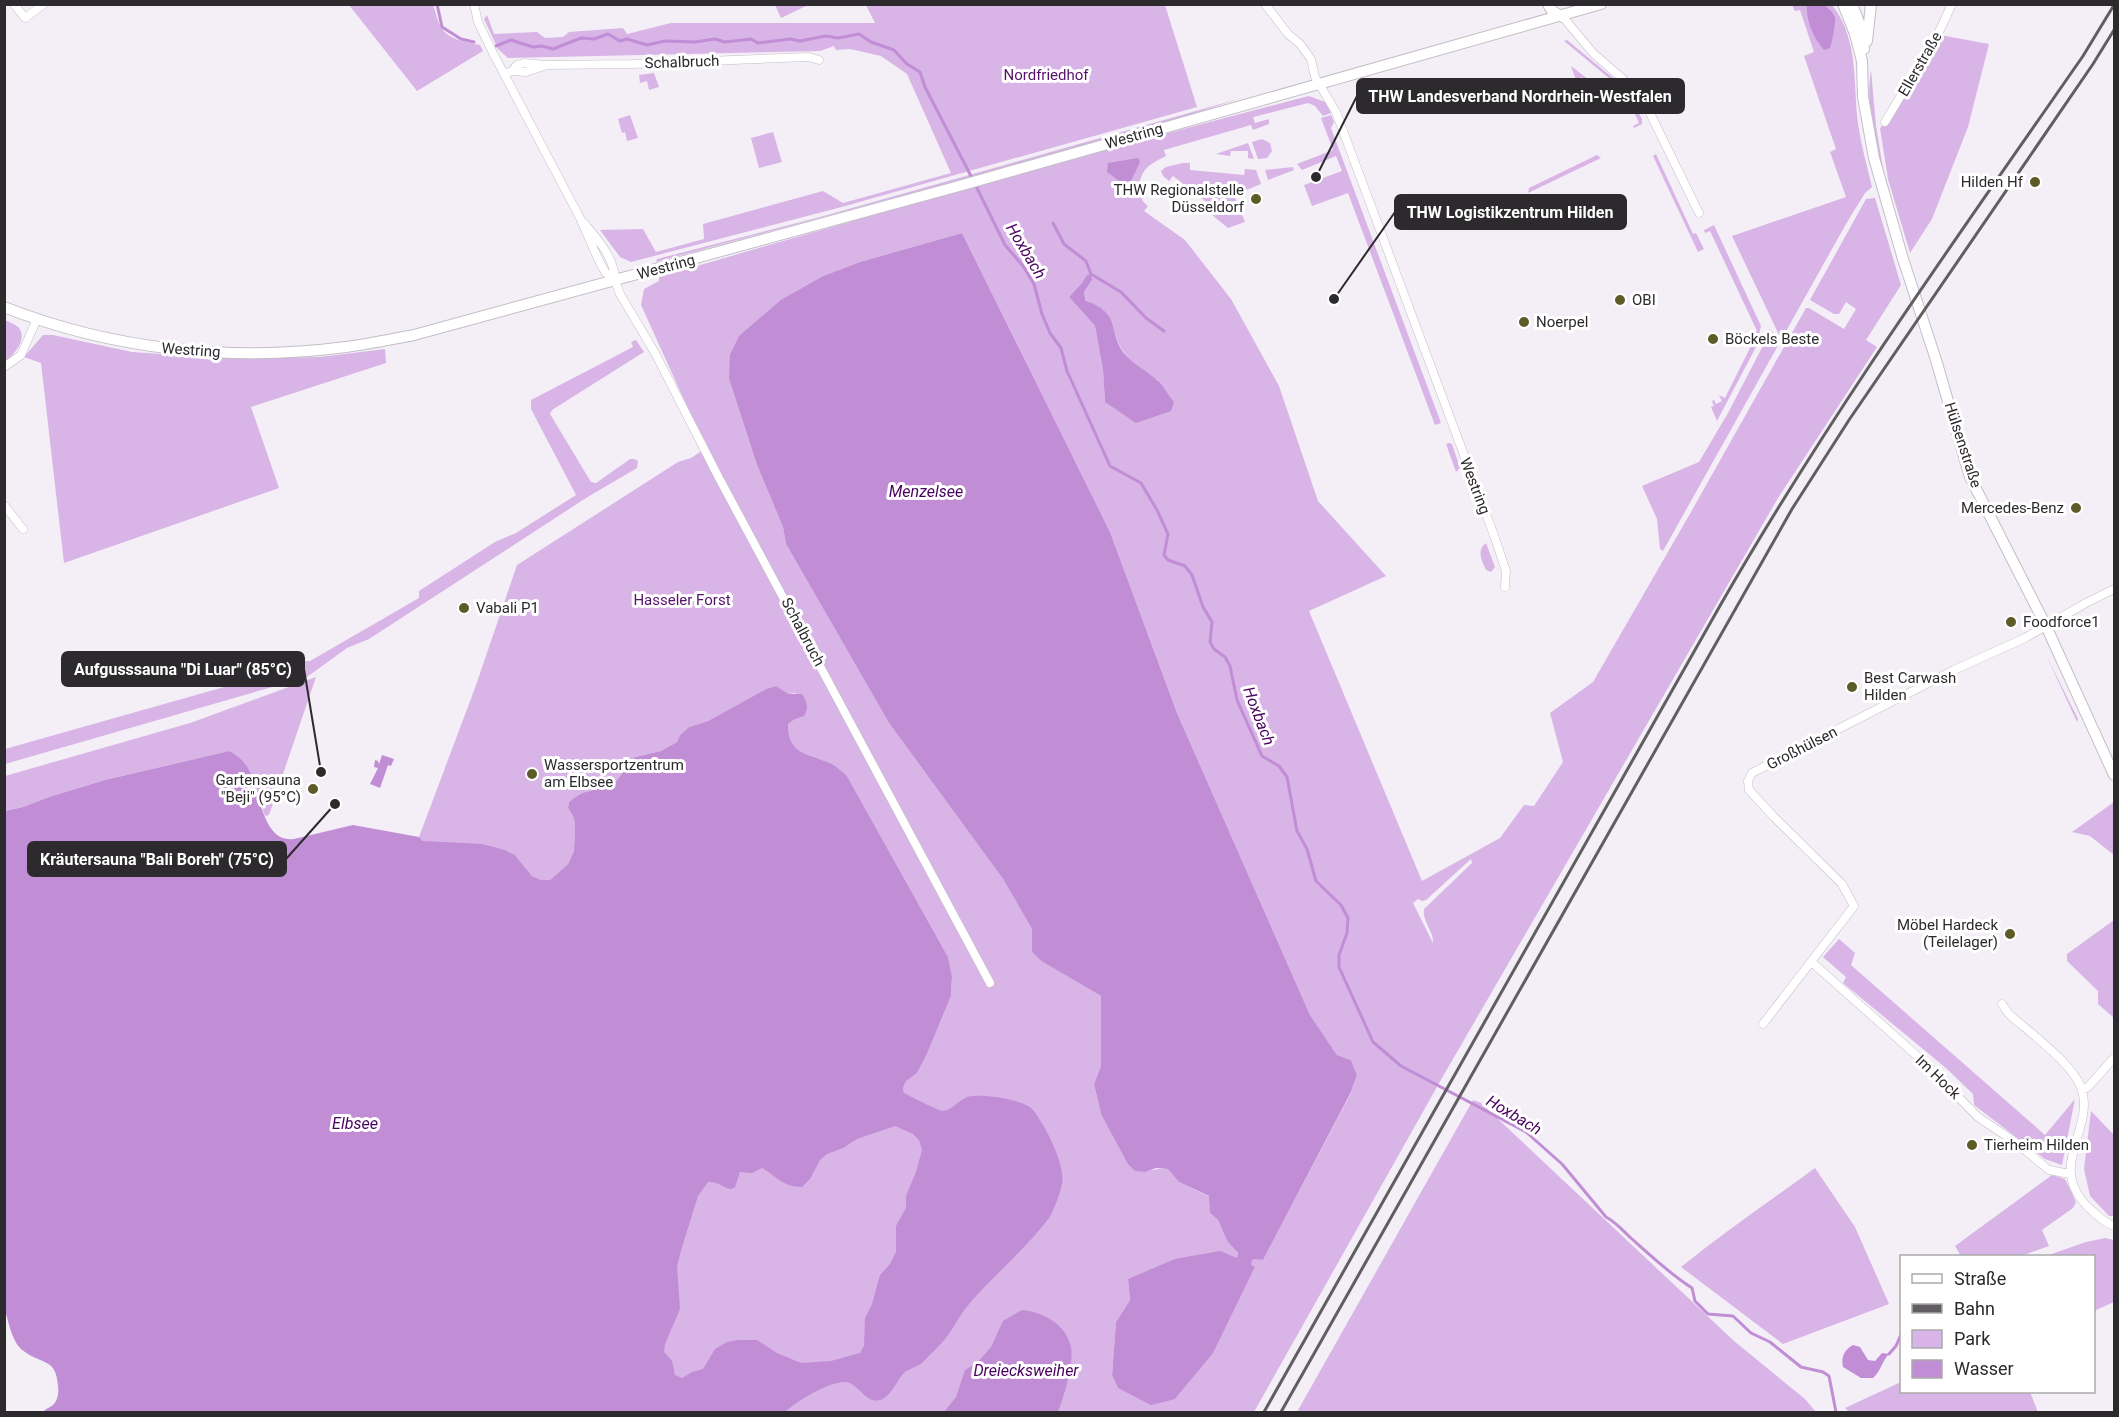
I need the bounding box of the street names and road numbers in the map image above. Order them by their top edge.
street label: Ellerstraße [1894,29,1946,99]
street label: Schalbruch [644,52,720,72]
street label: Westring [1103,119,1165,153]
street label: Westring [635,251,697,283]
street label: Westring [161,339,221,361]
street label: Hülsenstraße [1941,400,1985,490]
street label: Westring [1456,455,1494,517]
street label: Schalbruch [778,595,828,669]
street label: Großhülsen [1764,723,1840,773]
street label: Im Hock [1912,1051,1965,1103]

